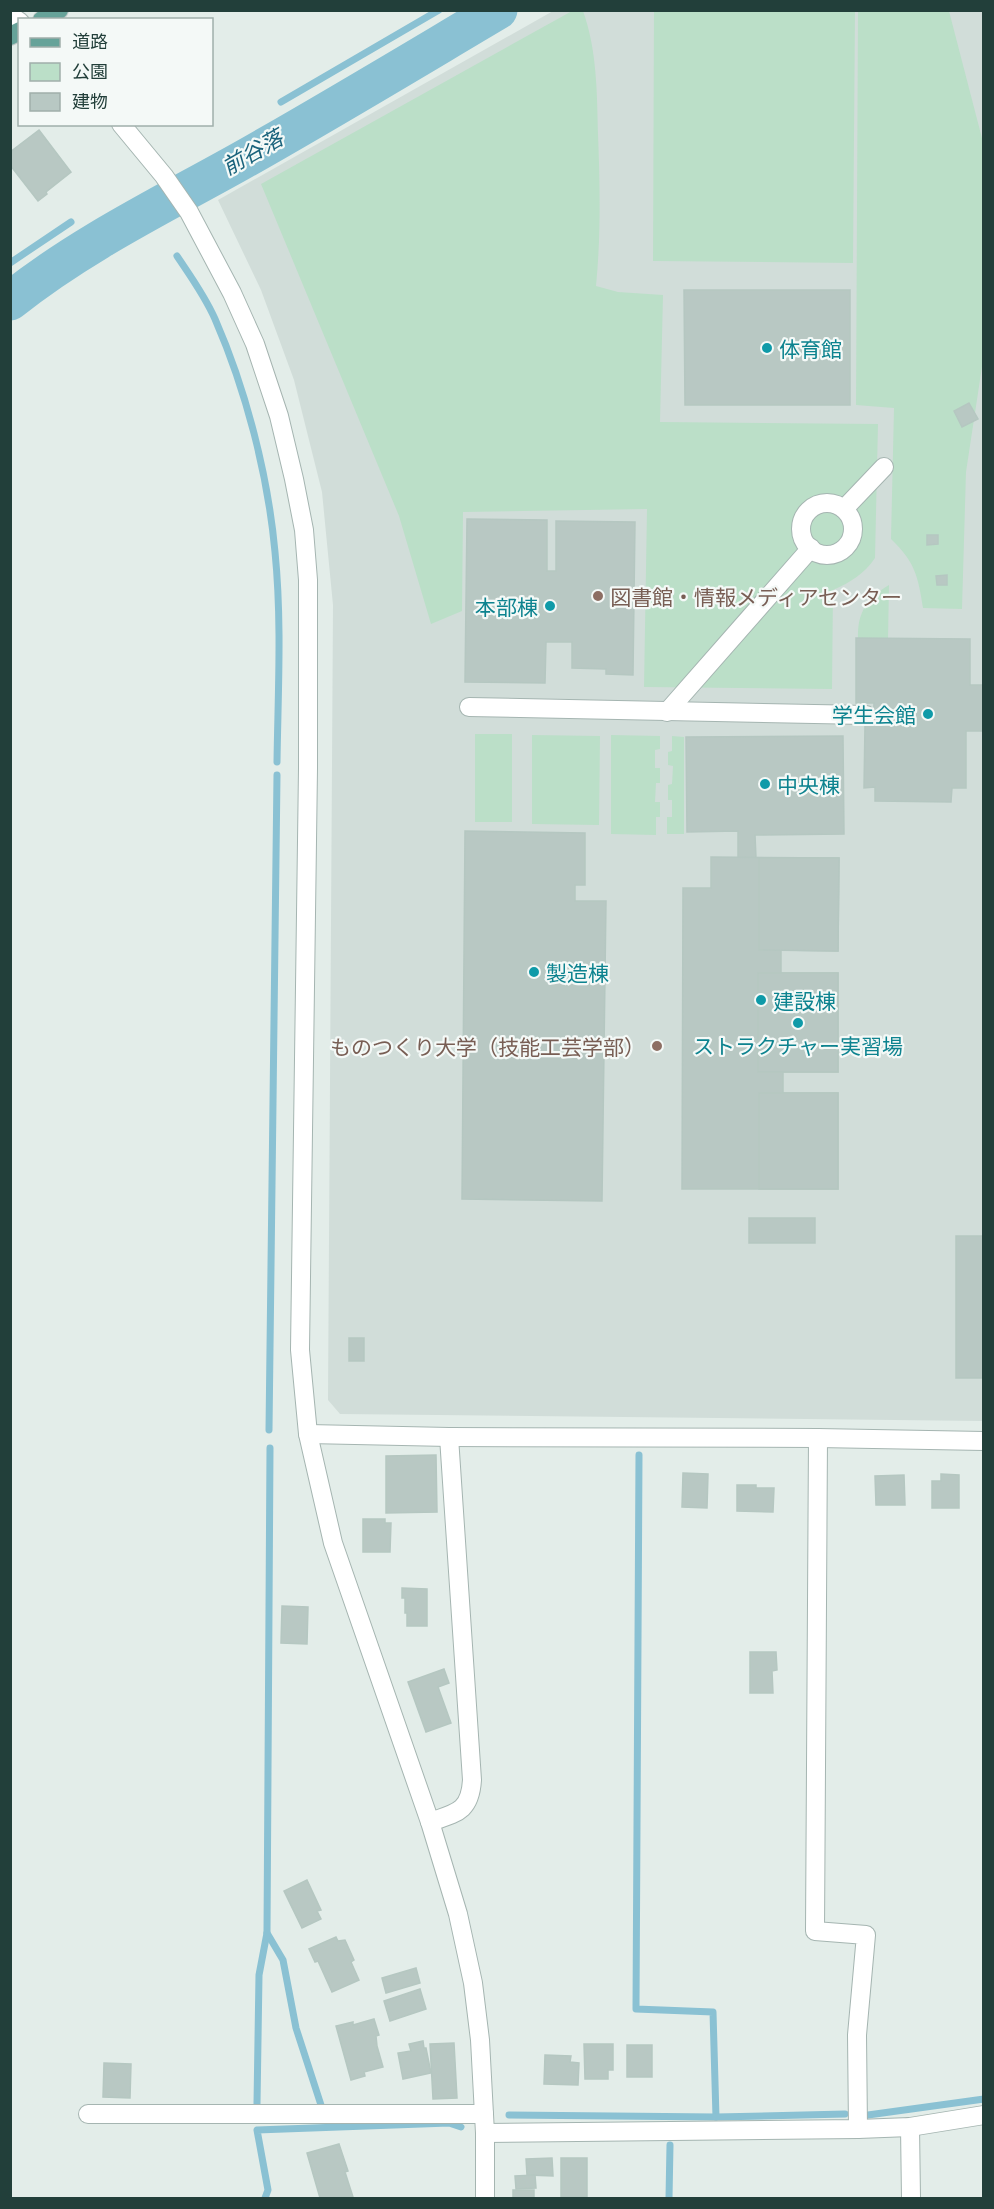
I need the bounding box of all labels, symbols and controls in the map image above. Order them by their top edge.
legend [18,18,213,126]
text: 道路 [72,30,108,52]
text: 公園 [72,60,108,82]
text: 建物 [72,90,108,112]
water label: 前谷落 [217,122,290,180]
place label: 体育館 [779,336,842,361]
marker: 体育館 [760,341,774,355]
place label: 図書館・情報メディアセンター [610,584,902,609]
marker: 図書館・情報メディアセンター [591,589,605,603]
place label: 本部棟 [475,594,538,619]
marker: 本部棟 [543,599,557,613]
place label: 学生会館 [832,702,916,727]
marker: 学生会館 [921,707,935,721]
place label: 中央棟 [777,772,840,797]
marker: 中央棟 [758,777,772,791]
place label: 製造棟 [546,960,609,985]
marker: 製造棟 [527,965,541,979]
place label: 建設棟 [773,988,836,1013]
marker: 建設棟 [754,993,768,1007]
marker: ストラクチャー実習場 [791,1016,805,1030]
place label: ストラクチャー実習場 [693,1033,903,1058]
place label: ものつくり大学（技能工芸学部） [330,1034,645,1059]
marker: ものつくり大学（技能工芸学部） [650,1039,664,1053]

